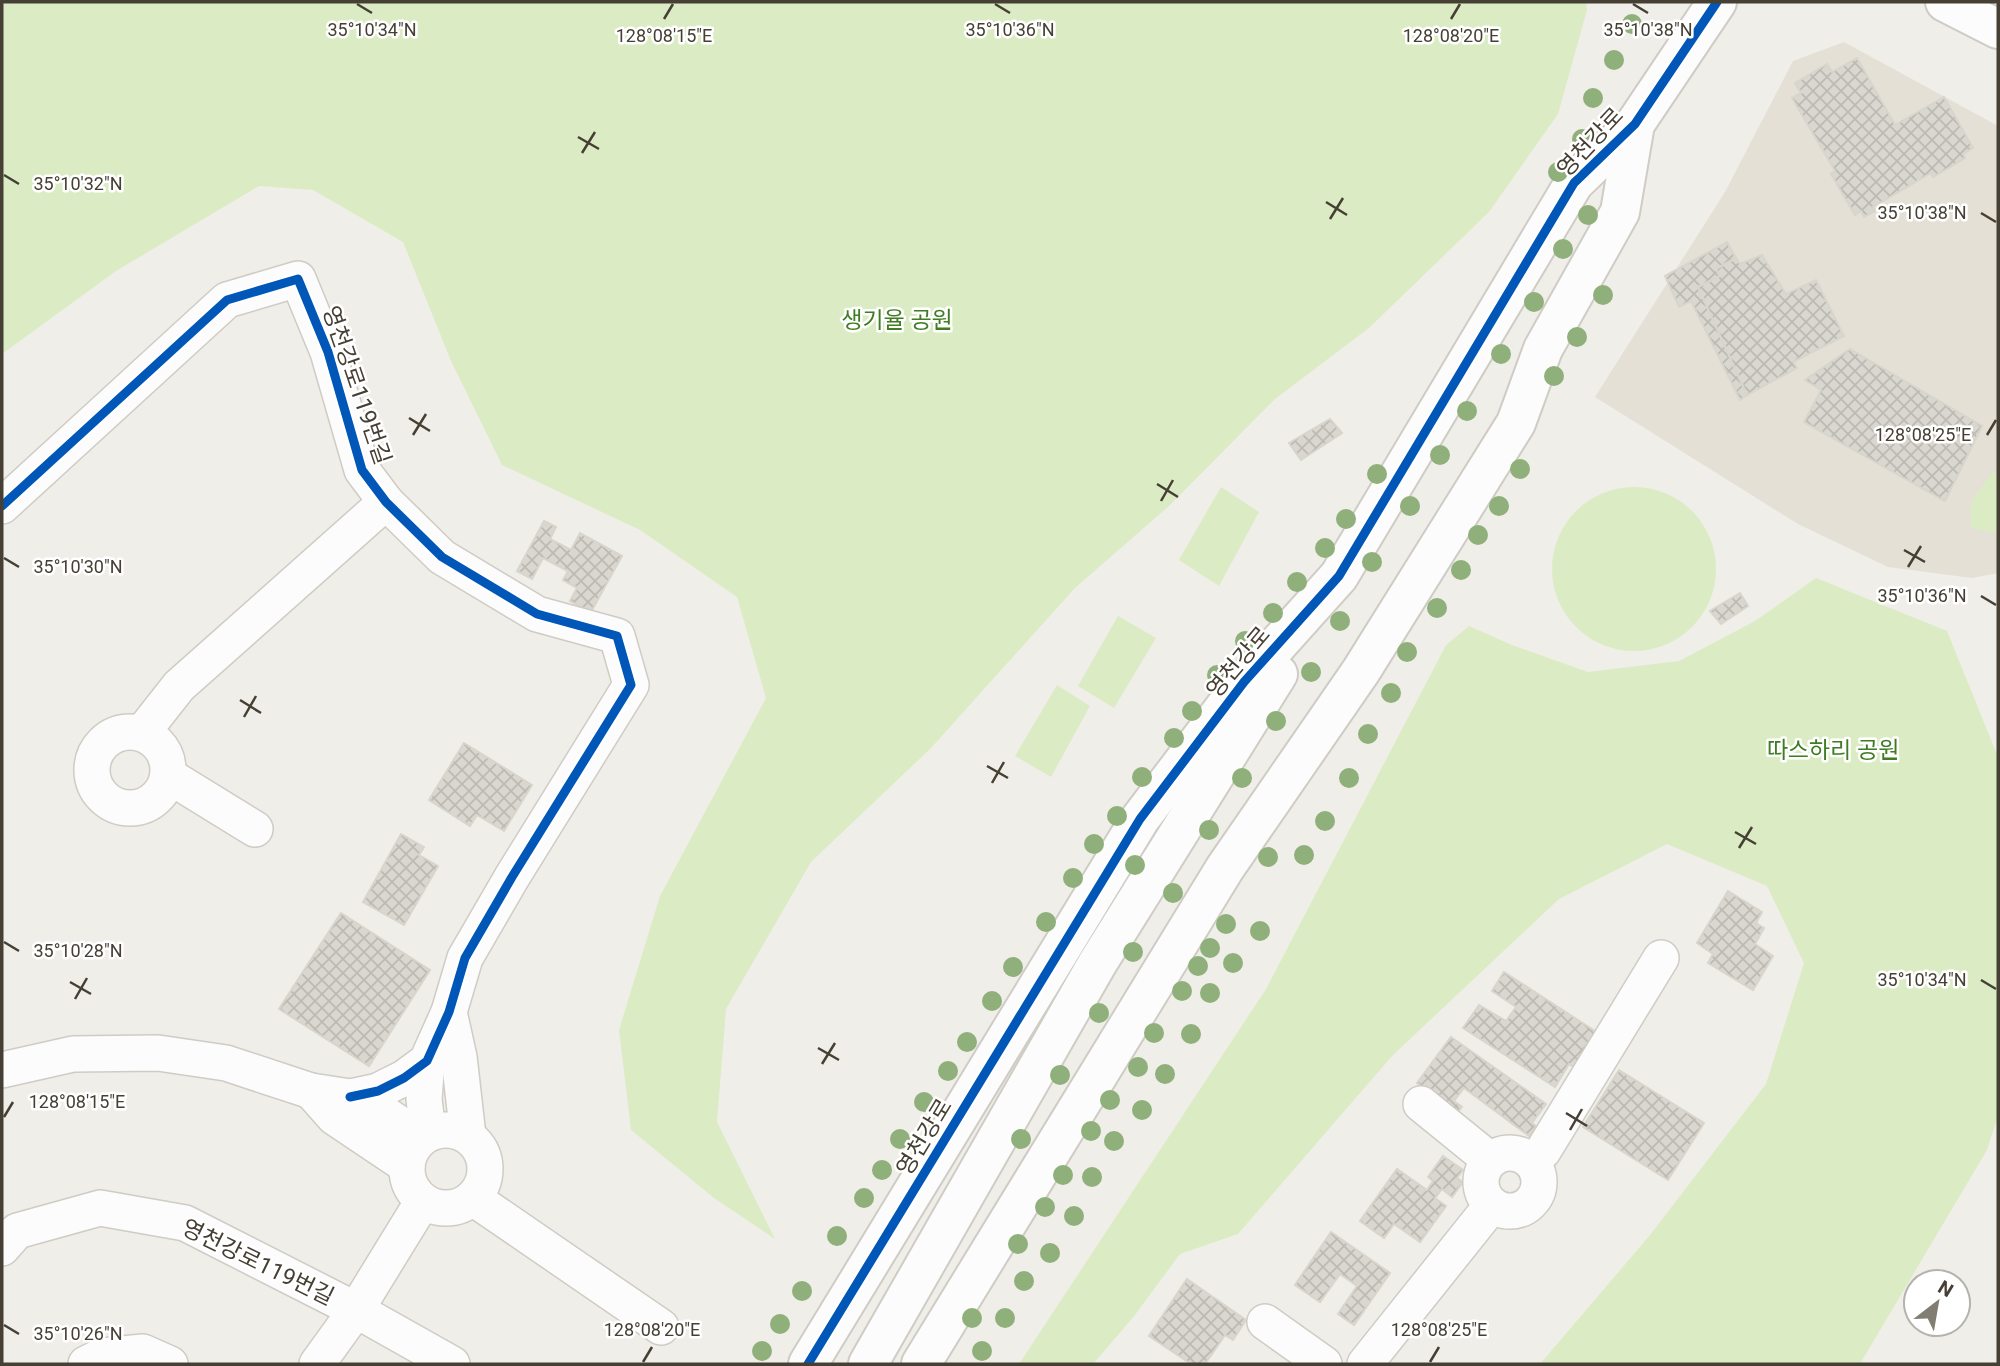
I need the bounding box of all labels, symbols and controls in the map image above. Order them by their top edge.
text: 35°10'34"N [327,19,417,40]
text: 35°10'36"N [965,19,1055,40]
text: 35°10'38"N [1603,19,1693,40]
text: 128°08'15"E [616,25,712,46]
text: 128°08'20"E [1403,25,1499,46]
street label: 영천강로 [1552,102,1629,182]
text: 35°10'32"N [33,173,123,194]
text: 35°10'38"N [1877,202,1967,223]
street label: 영천강로119번길 [317,302,396,468]
park label: 생기율 공원 [841,307,953,334]
text: 128°08'25"E [1875,424,1971,445]
text: 35°10'30"N [33,556,123,577]
text: 35°10'36"N [1877,585,1967,606]
street label: 영천강로 [1201,621,1276,703]
park label: 따스하리 공원 [1767,737,1899,764]
text: 35°10'28"N [33,940,123,961]
text: 35°10'34"N [1877,969,1967,990]
text: 128°08'15"E [29,1091,125,1112]
street label: 영천강로 [891,1094,958,1180]
street label: 영천강로119번길 [177,1214,338,1311]
north arrow [1902,1268,1972,1338]
text: N [1934,1276,1957,1302]
text: 128°08'20"E [604,1319,700,1340]
text: 128°08'25"E [1391,1319,1487,1340]
text: 35°10'26"N [33,1323,123,1344]

